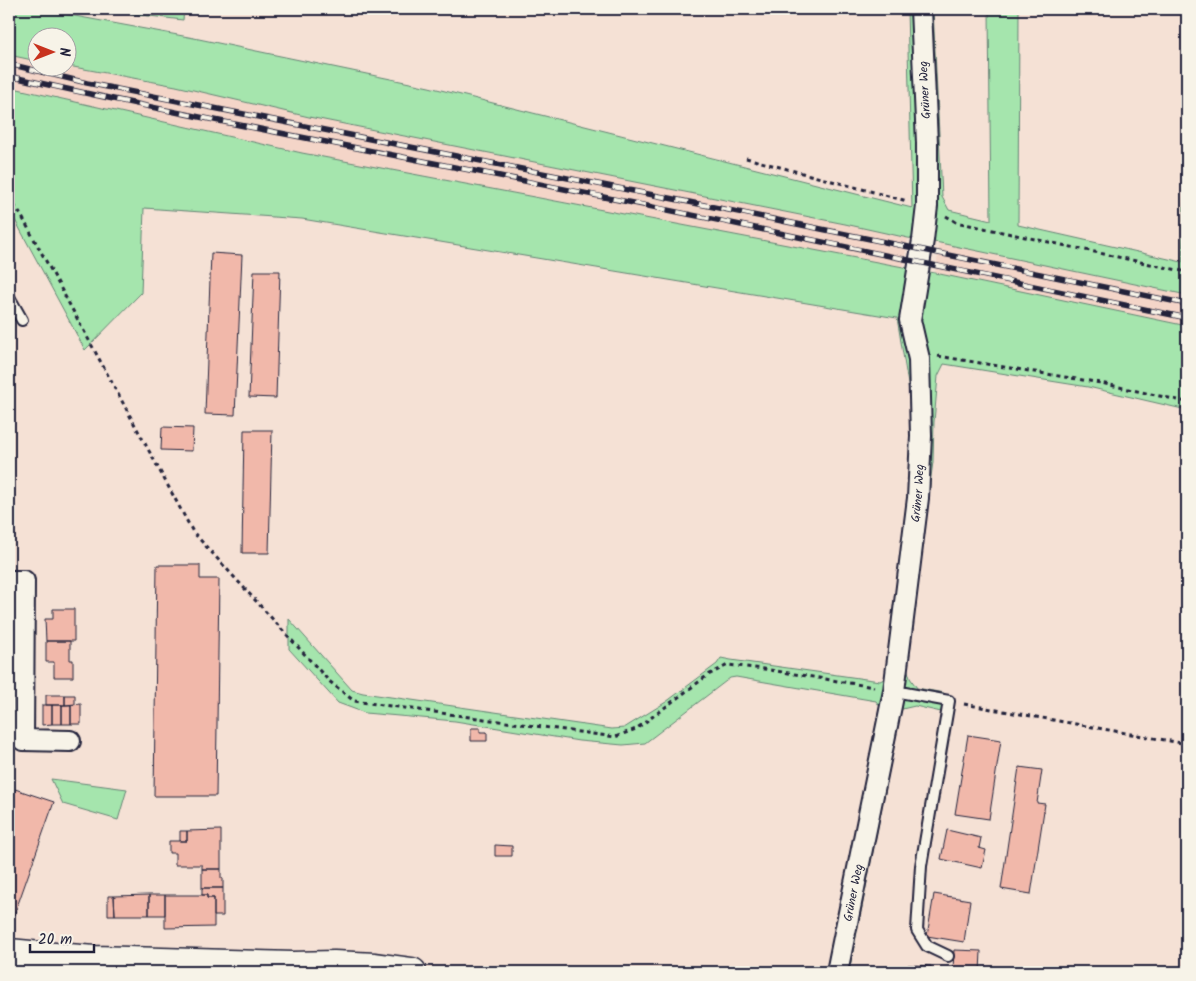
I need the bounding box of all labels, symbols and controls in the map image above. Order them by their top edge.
north arrow [28,28,78,78]
text: N [53,48,75,57]
street label: Grüner Weg [914,60,936,120]
street label: Grüner Weg [906,463,929,523]
street label: Grüner Weg [838,862,868,923]
scale bar [30,921,94,953]
text: 20 m [38,928,72,952]

